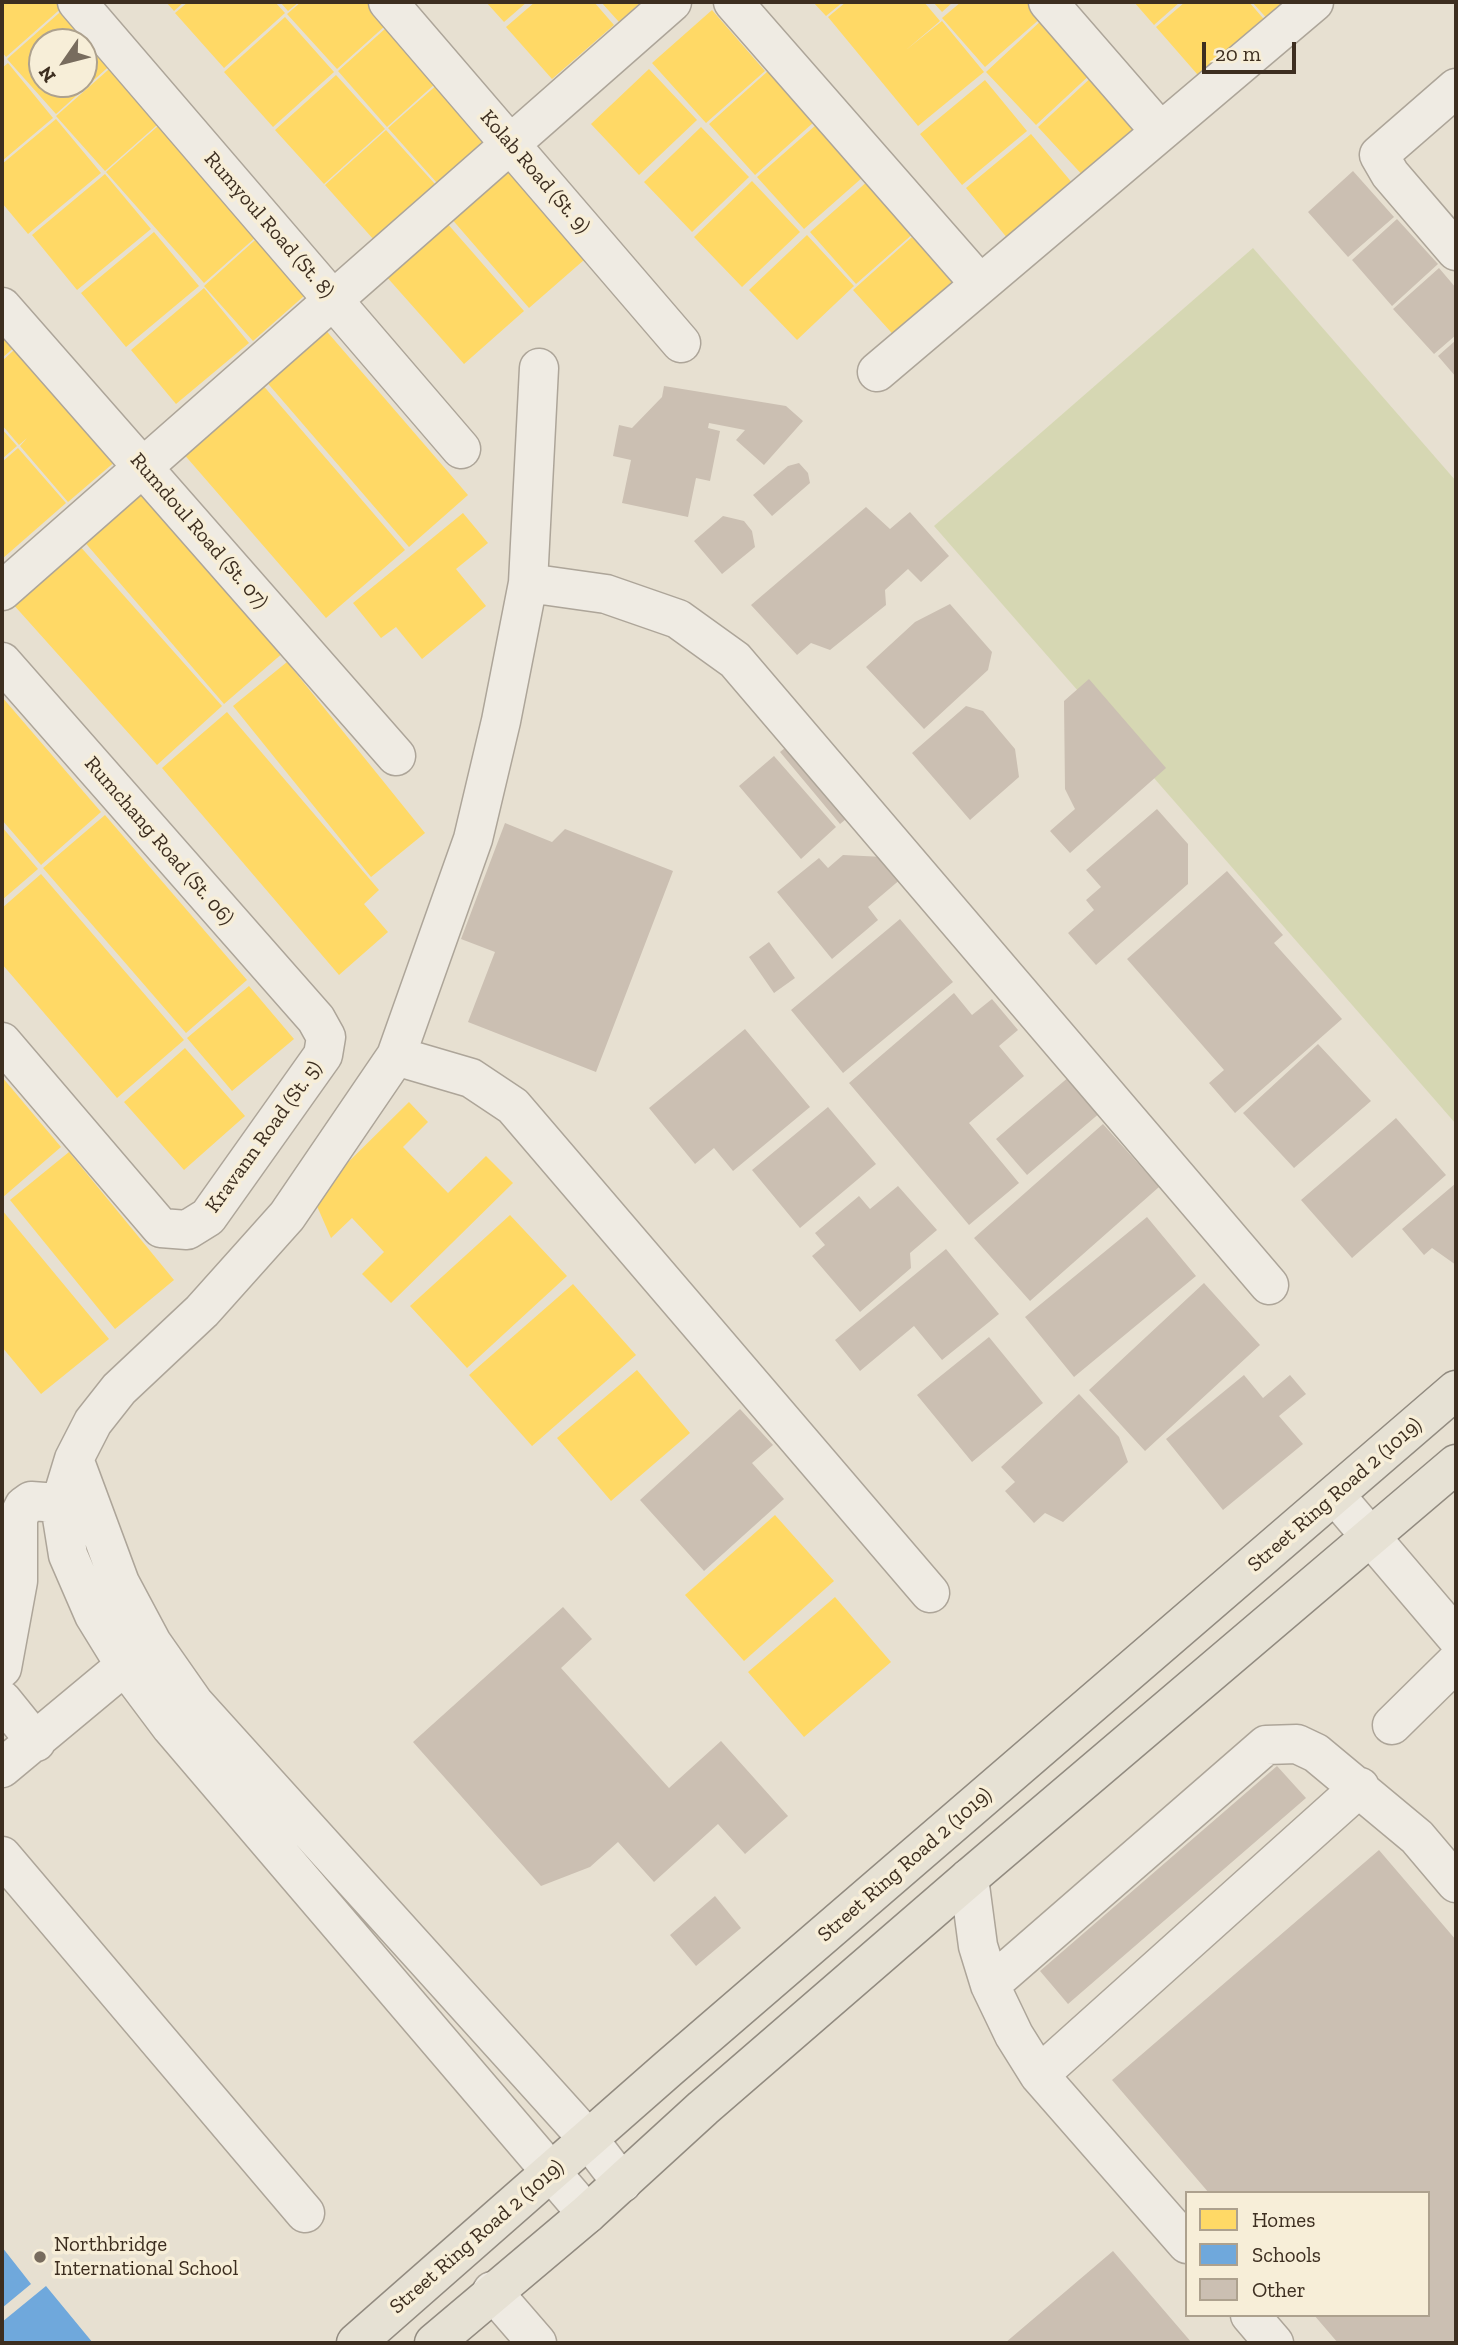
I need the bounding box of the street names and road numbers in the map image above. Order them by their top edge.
street label: Kolab Road (St. 9) [475,105,595,239]
street label: Rumyoul Road (St. 8) [199,147,339,303]
street label: Rumdoul Road (St. 07) [125,448,273,614]
street label: Rumchang Road (St. 06) [79,752,239,930]
street label: Kravann Road (St. 5) [201,1056,327,1218]
street label: Street Ring Road 2 (1019) [1243,1412,1427,1578]
street label: Street Ring Road 2 (1019) [813,1782,997,1948]
street label: Street Ring Road 2 (1019) [385,2154,569,2320]

